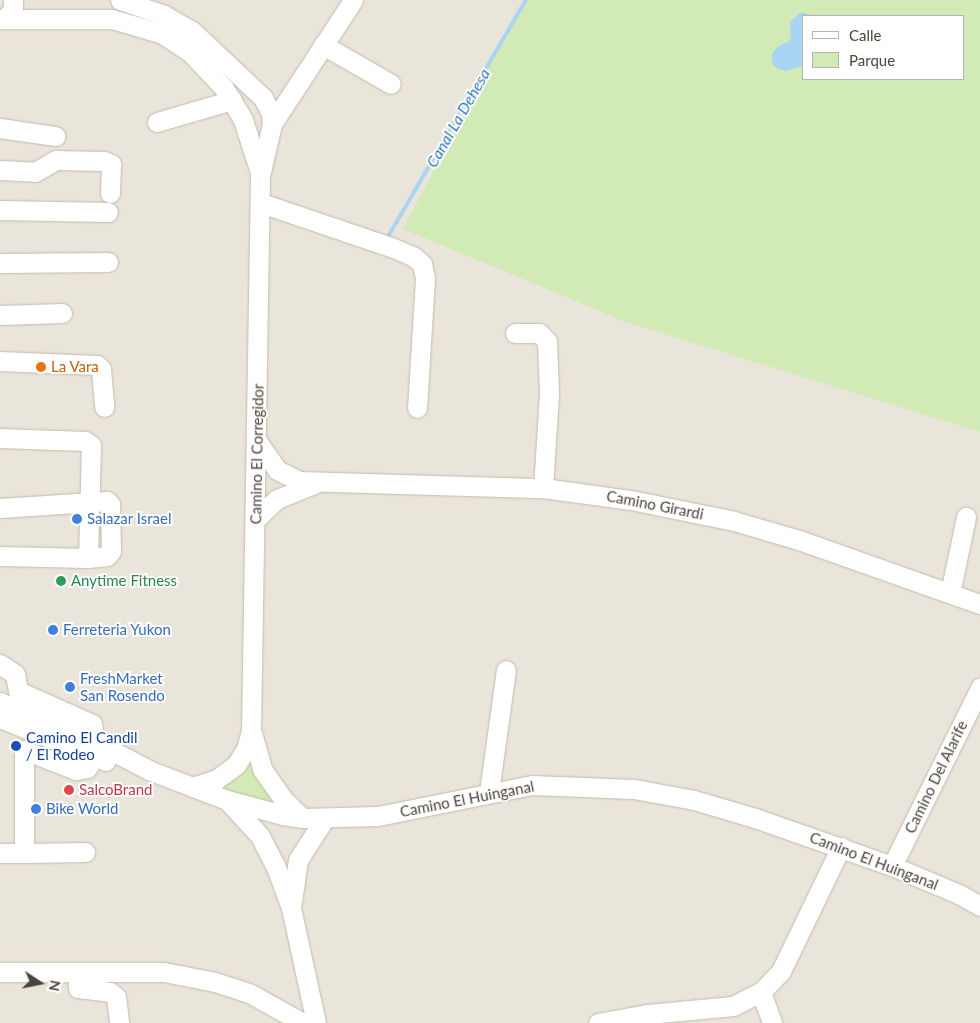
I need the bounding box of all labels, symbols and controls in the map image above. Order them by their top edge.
legend [802,15,965,80]
text: Calle [849,26,881,44]
text: Parque [849,51,895,69]
water label: Canal La Dehesa [422,65,494,171]
place label: La Vara [51,358,99,376]
marker: La Vara [35,361,47,373]
street label: Camino El Corregidor [247,383,267,525]
street label: Camino Girardi [605,487,705,523]
place label: Salazar Israel [87,510,172,528]
marker: Salazar Israel [71,513,83,525]
place label: Anytime Fitness [71,572,177,590]
marker: Anytime Fitness [55,575,67,587]
place label: Ferreteria Yukon [63,621,171,639]
marker: Ferreteria Yukon [47,624,59,636]
place label: FreshMarket San Rosendo [80,669,165,704]
marker: FreshMarket San Rosendo [64,681,76,693]
street label: Camino Del Alarife [901,717,971,837]
place label: Camino El Candil / El Rodeo [26,728,137,763]
marker: Camino El Candil / El Rodeo [10,740,22,752]
street label: Camino El Huinganal [398,777,536,821]
place label: SalcoBrand [79,781,152,799]
marker: SalcoBrand [63,784,75,796]
place label: Bike World [46,800,119,818]
marker: Bike World [30,803,42,815]
street label: Camino El Huinganal [807,828,941,894]
north arrow [15,958,65,1008]
text: N [46,979,65,993]

